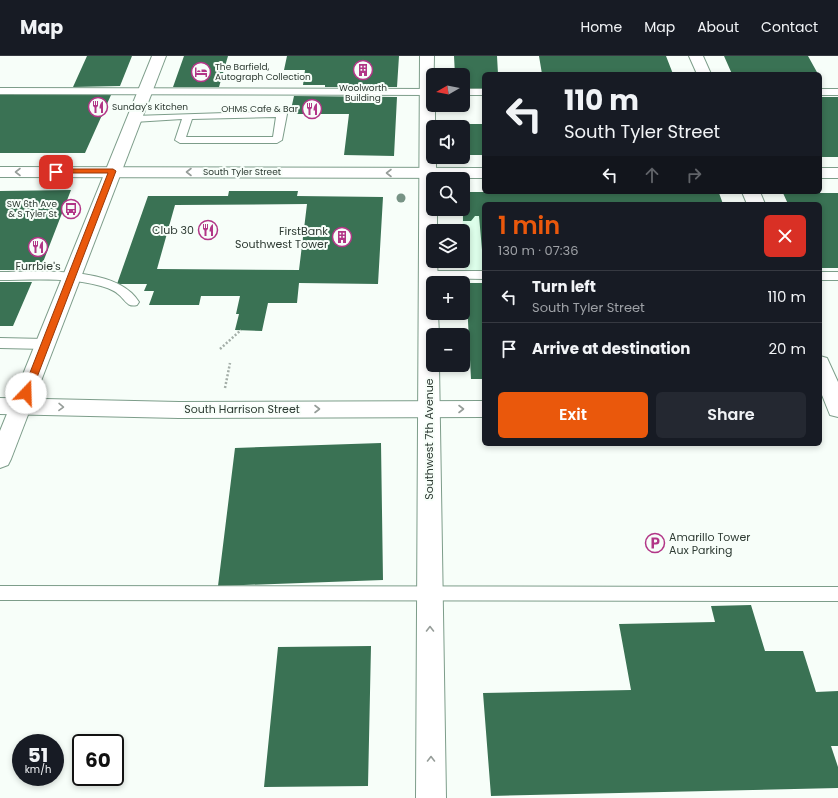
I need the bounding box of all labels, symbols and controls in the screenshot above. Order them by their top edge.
text: Map [20,14,63,41]
text: Home [580,17,622,37]
text: Map [644,17,675,37]
text: About [697,17,739,37]
text: Contact [761,17,818,37]
building icon: Woolworth Building [352,59,374,81]
hotel icon: The Barfield, Autograph Collection [190,61,212,83]
place label: The Barfield, Autograph Collection [215,61,311,83]
north arrow [426,68,470,112]
map controls [426,68,470,372]
text: 110 m [564,81,639,120]
place label: Woolworth Building [339,82,387,104]
icon: left [498,88,550,140]
restaurant icon: Sunday's Kitchen [87,96,109,118]
restaurant icon: OHMS Cafe & Bar [301,98,323,120]
place label: Sunday's Kitchen [112,101,188,113]
place label: OHMS Cafe & Bar [221,103,299,115]
text: South Tyler Street [564,119,720,144]
button: sound [426,120,470,164]
pin [39,155,73,189]
icon: arrive [45,161,67,183]
icon: left [599,164,621,186]
icon: ahead [641,164,663,186]
icon: right [683,164,705,186]
street label: South Tyler Street [203,166,281,178]
one-way arrow [15,168,21,176]
one-way arrow [186,168,192,176]
one-way arrow [386,169,392,177]
button: search [426,172,470,216]
place label: SW 6th Ave & S Tyler St [7,198,57,220]
bus stop icon: SW 6th Ave & S Tyler St [60,198,82,220]
text: 1 min [498,209,560,242]
button: close [764,215,806,257]
restaurant icon: Club 30 [197,219,219,241]
place label: Club 30 [152,222,194,238]
place label: FirstBank Southwest Tower [235,223,328,252]
button: layers [426,224,470,268]
building icon: FirstBank Southwest Tower [331,226,353,248]
restaurant icon: Furrbie's [27,236,49,258]
text: 130 m · 07:36 [498,241,578,260]
place label: Furrbie's [15,258,61,274]
button: + [426,276,470,320]
text: Turn left [532,276,596,297]
icon: left [498,286,520,308]
text: 110 m [768,286,806,307]
text: South Tyler Street [532,298,645,317]
button: − [426,328,470,372]
icon: arrive [498,338,520,360]
text: Arrive at destination [532,338,690,359]
text: 20 m [768,338,806,359]
position arrow [5,372,47,414]
street label: Southwest 7th Avenue [421,378,437,500]
button: Exit [498,392,648,438]
button: Share [656,392,806,438]
street label: South Harrison Street [184,401,300,417]
one-way arrow [58,403,64,411]
one-way arrow [314,405,320,413]
one-way arrow [458,405,464,413]
place label: Amarillo Tower Aux Parking [669,529,750,558]
parking icon: Amarillo Tower Aux Parking [644,532,666,554]
one-way arrow [426,626,434,632]
speed limit sign: 60 [72,734,124,786]
text: 51 [28,741,48,769]
one-way arrow [427,756,435,762]
text: km/h [25,762,51,777]

